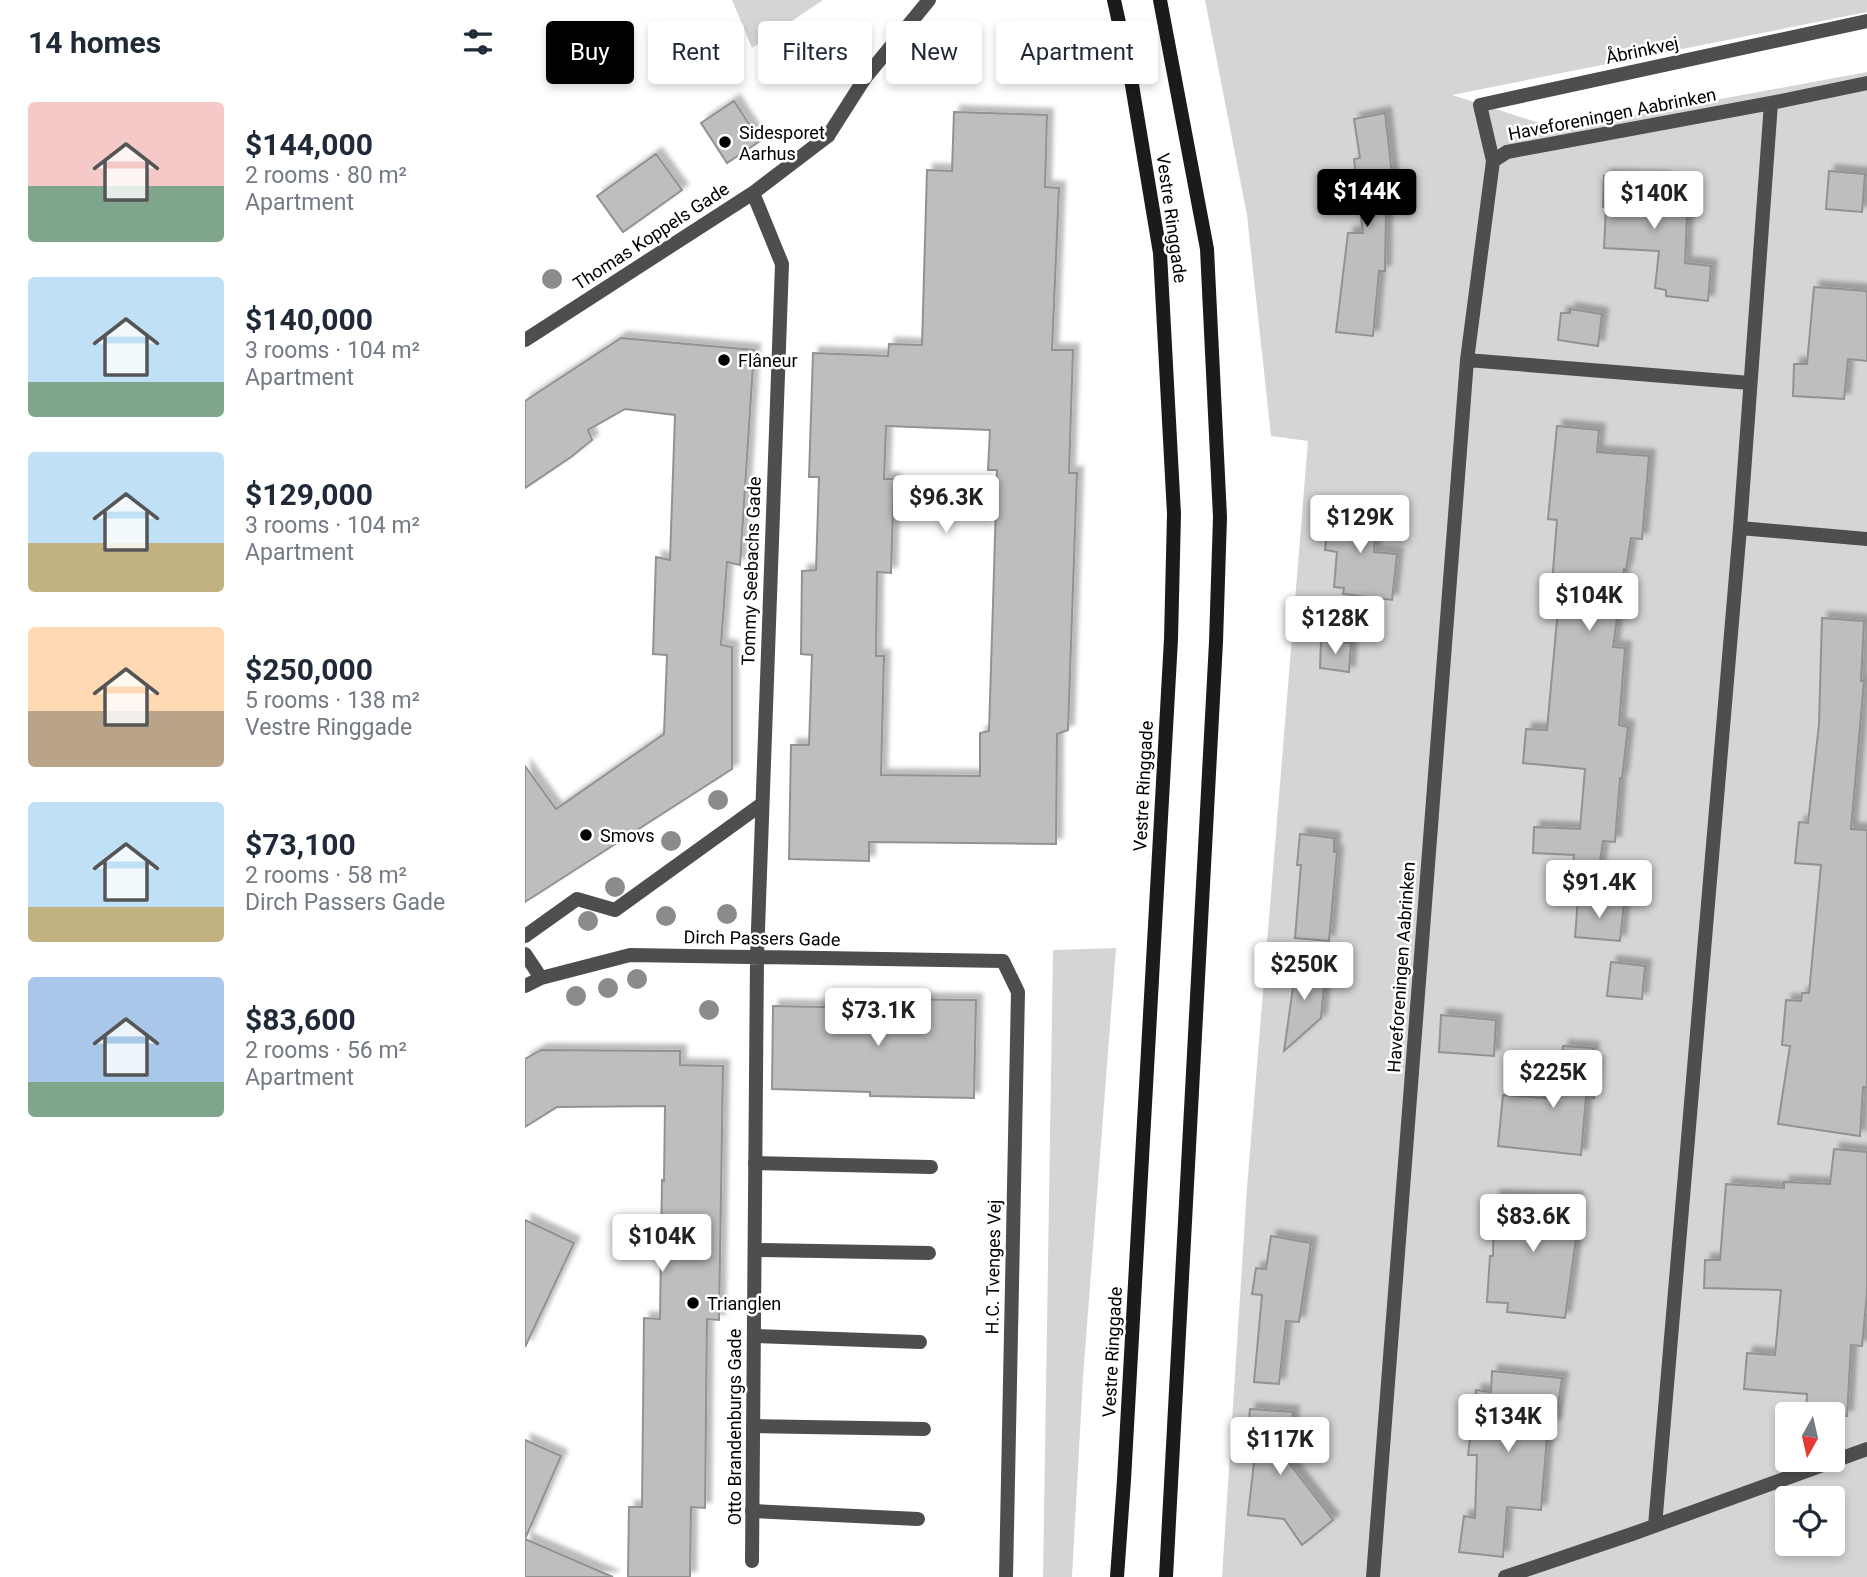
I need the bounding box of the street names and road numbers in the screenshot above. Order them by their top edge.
street label: Åbrinkvej [1603,31,1680,68]
street label: Haveforeningen Aabrinken [1506,84,1718,144]
street label: Vestre Ringgade [1152,152,1192,284]
street label: Thomas Koppels Gade [569,178,733,294]
street label: Tommy Seebachs Gade [737,476,765,666]
street label: Vestre Ringgade [1129,720,1157,852]
street label: Haveforeningen Aabrinken [1383,861,1419,1073]
street label: Dirch Passers Gade [683,926,841,950]
street label: H.C. Tvenges Vej [981,1199,1005,1335]
street label: Vestre Ringgade [1098,1286,1126,1418]
street label: Otto Brandenburgs Gade [724,1329,745,1525]

